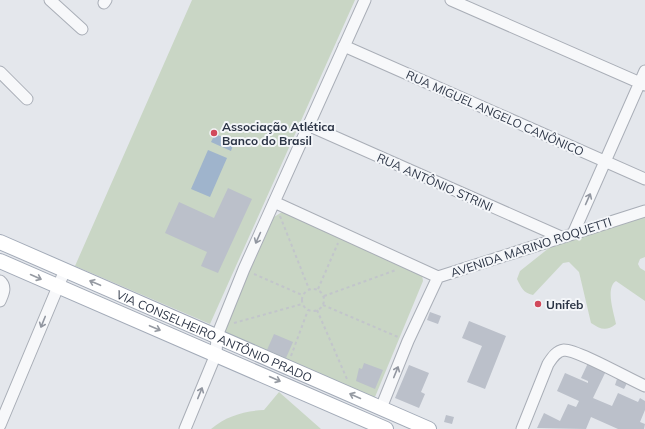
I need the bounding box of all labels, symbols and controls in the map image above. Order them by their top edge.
street label: RUA MIGUEL ANGELO CANÔNICO [404,67,586,159]
place label: Associação Atlética Banco do Brasil [222,119,335,148]
marker: Associação Atlética Banco do Brasil [209,128,219,138]
street label: RUA ANTÔNIO STRINI [375,150,495,214]
one-way arrow [585,193,593,205]
street label: AVENIDA MARINO ROQUETTI [449,214,613,280]
one-way arrow [254,231,262,243]
one-way arrow [29,273,41,281]
one-way arrow [89,279,101,286]
street label: VIA CONSELHEIRO ANTÔNIO PRADO [114,286,315,385]
place label: Unifeb [546,297,584,312]
marker: Unifeb [533,299,543,309]
one-way arrow [38,316,46,328]
one-way arrow [149,324,161,332]
one-way arrow [392,366,400,378]
one-way arrow [268,376,280,384]
one-way arrow [197,387,205,399]
one-way arrow [350,392,362,399]

